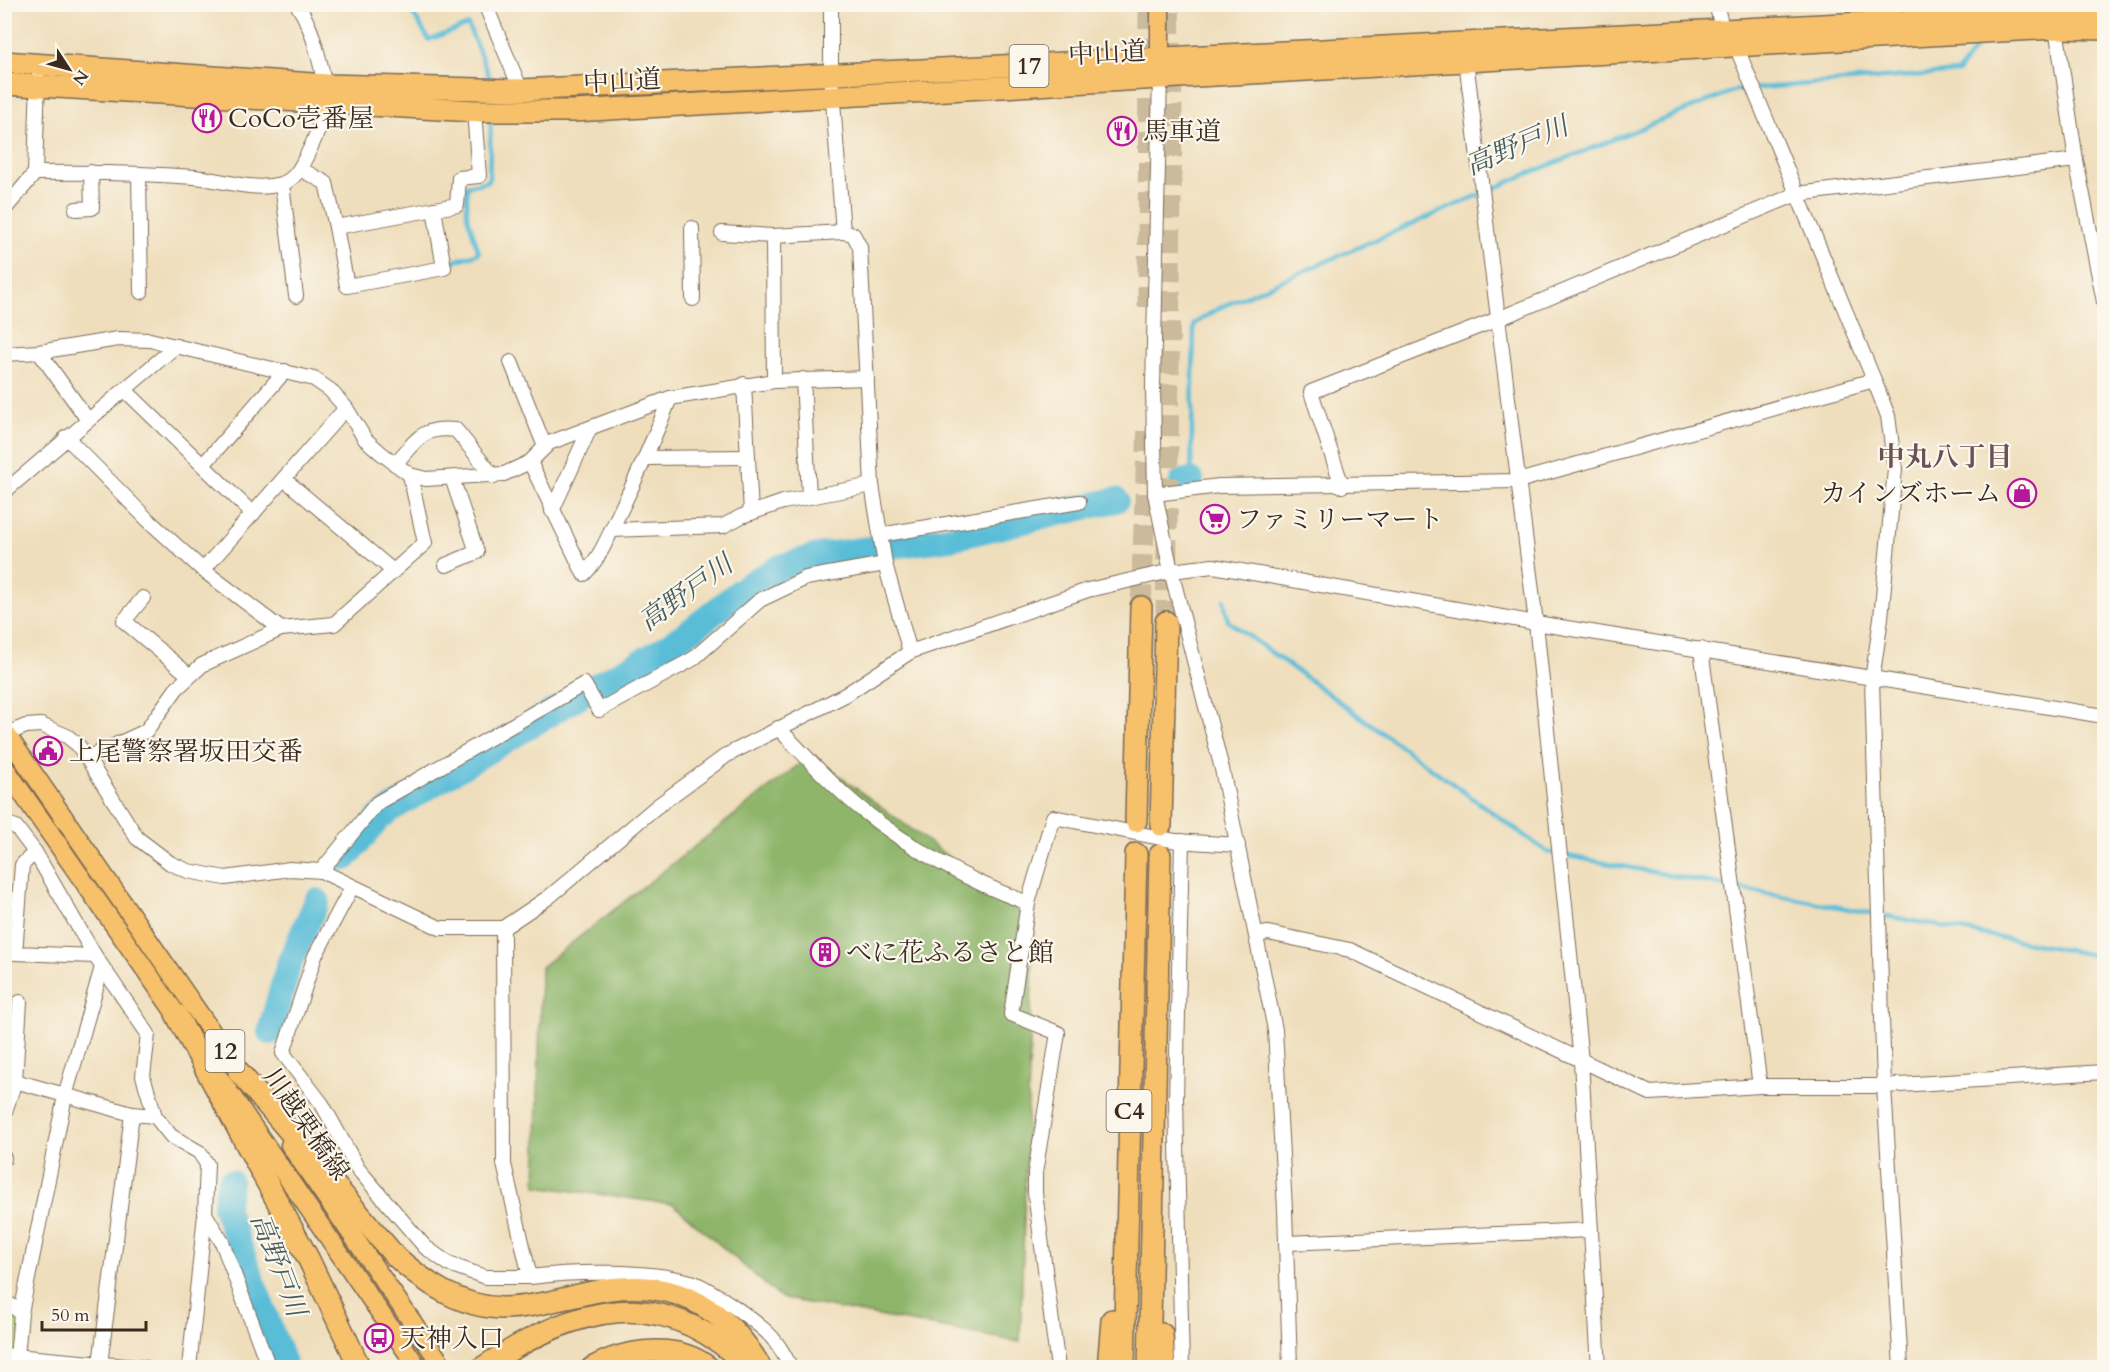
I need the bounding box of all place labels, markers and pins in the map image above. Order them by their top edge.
place label: CoCo壱番屋 [228,101,374,136]
restaurant icon: CoCo壱番屋 [191,102,223,134]
place label: 馬車道 [1143,114,1221,149]
restaurant icon: 馬車道 [1106,115,1138,147]
place label: カインズホーム [1821,476,2001,511]
shop icon: カインズホーム [2006,477,2038,509]
place label: ファミリーマート [1236,502,1443,537]
supermarket icon: ファミリーマート [1199,503,1231,535]
place label: 上尾警察署坂田交番 [69,734,303,769]
public building icon: 上尾警察署坂田交番 [32,735,64,767]
place label: べに花ふるさと館 [846,935,1054,970]
building icon: べに花ふるさと館 [809,936,841,968]
place label: 天神入口 [400,1321,504,1356]
bus stop icon: 天神入口 [363,1322,395,1354]

